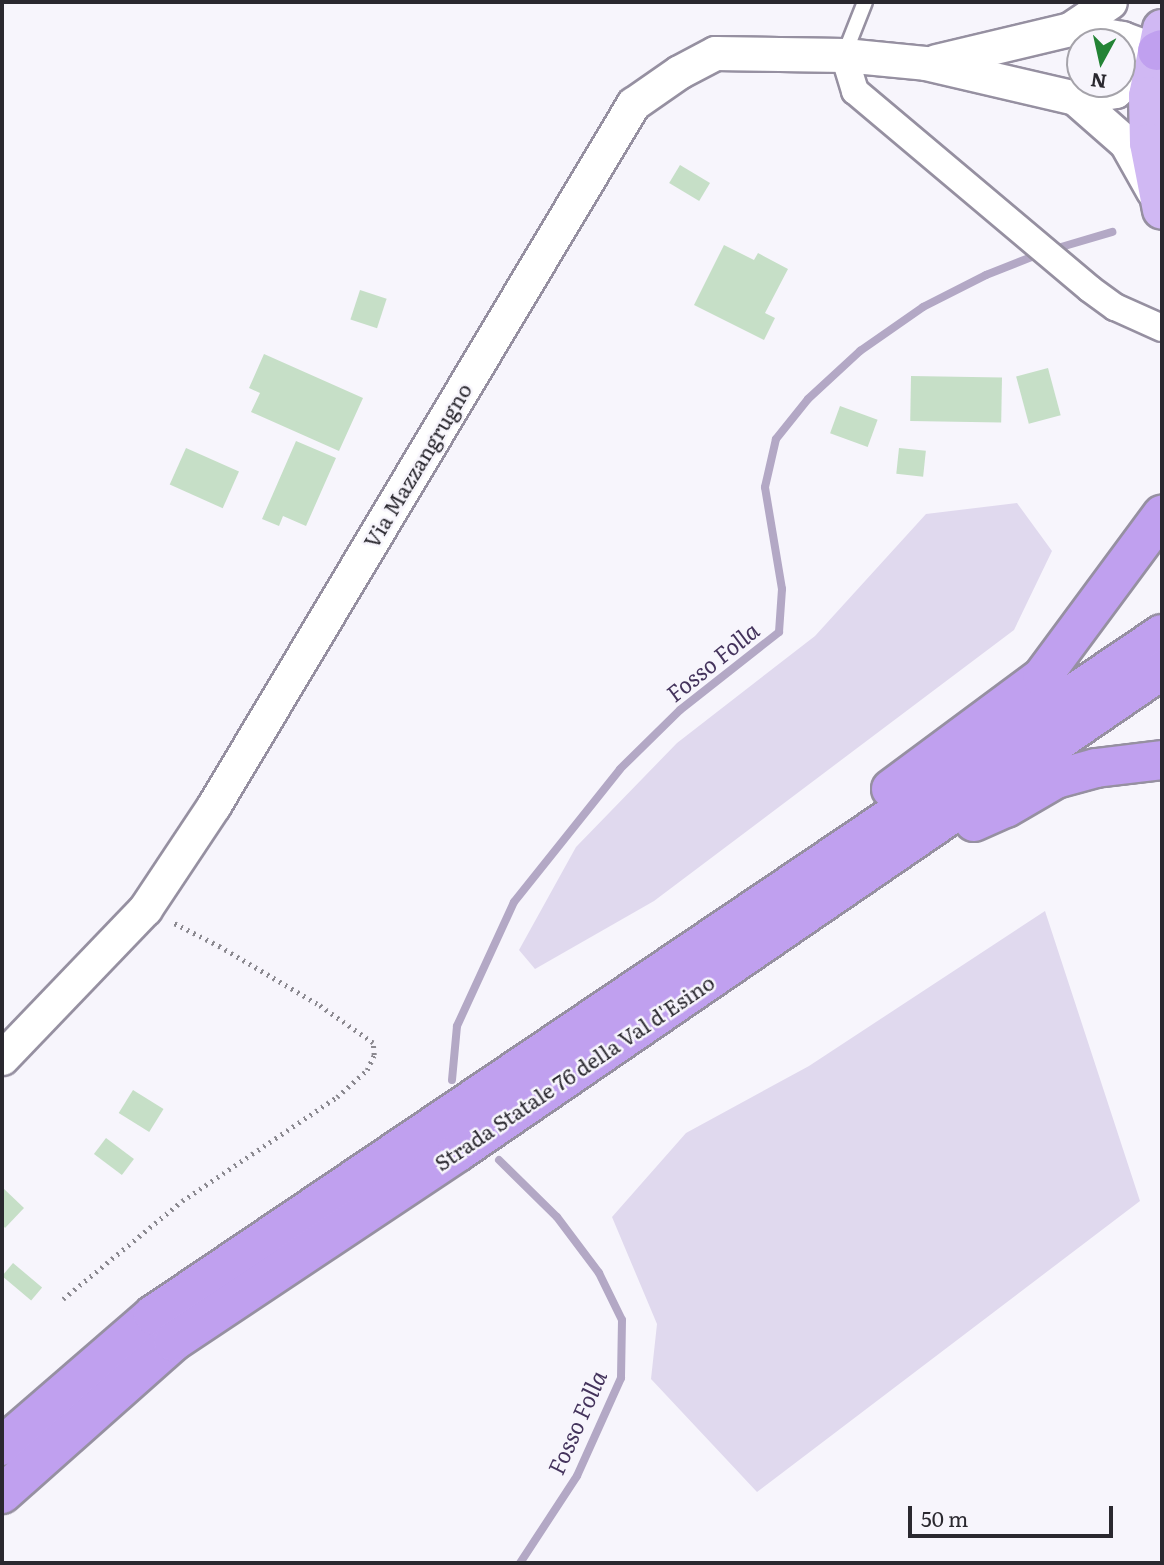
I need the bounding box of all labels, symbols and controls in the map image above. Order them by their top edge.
north arrow [1066,28,1136,98]
text: N [1089,67,1108,97]
street label: Via Mazzangrugno [358,378,476,552]
water label: Fosso Folla [660,615,764,707]
street label: Strada Statale 76 della Val d'Esino [429,969,719,1175]
water label: Fosso Folla [541,1366,611,1478]
scale bar [912,1492,1117,1536]
text: 50 m [921,1502,968,1533]

